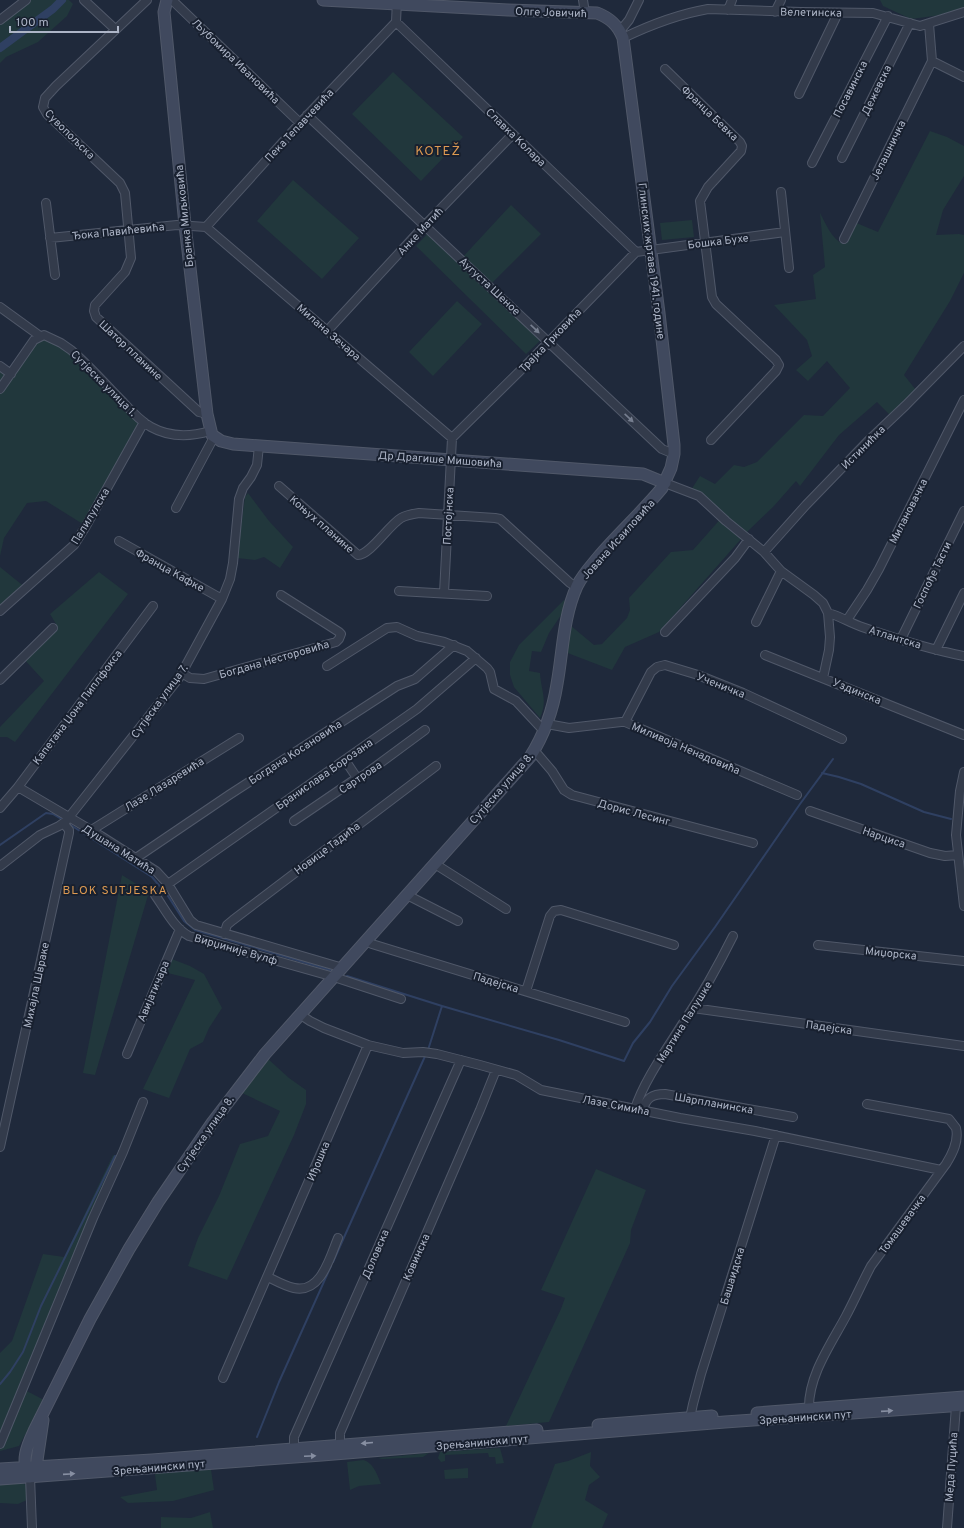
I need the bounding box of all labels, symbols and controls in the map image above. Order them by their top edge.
street label: Олге Јовичић [515,5,587,21]
street label: Велетинска [780,5,842,21]
scale bar [10,8,118,34]
text: 100 m [16,15,49,31]
street label: Љубомира Ивановића [188,16,282,107]
street label: Посавинска [831,58,871,120]
street label: Дежевска [859,63,895,118]
street label: Франца Бевка [678,83,741,145]
street label: Пека Тепавчевића [262,86,337,165]
street label: Славка Колара [482,105,549,170]
street label: Сувопољска [41,107,97,163]
street label: Јелашничка [868,118,910,183]
district label: KOTEŽ [415,142,461,160]
street label: Бранка Миљковића [173,164,197,268]
street label: Глинских жртава 1941. године [634,182,668,340]
street label: Анке Матић [395,205,447,259]
street label: Ђока Павићевића [71,220,165,244]
street label: Бошка Бухе [687,231,750,253]
street label: Аугуста Шеное [456,255,523,319]
street label: Милана Зечара [293,301,363,365]
street label: Трајка Грковића [516,305,585,376]
street label: Шатор планине [96,318,165,384]
one-way arrow [530,324,540,334]
street label: Сутјеска улица 1. [67,348,139,420]
one-way arrow [624,413,634,423]
street label: Истинићка [839,423,889,473]
street label: Др Драгише Мишовића [378,449,502,471]
street label: Милановачка [886,476,931,546]
street label: Палилулска [69,486,113,547]
street label: Постојнска [441,487,458,545]
street label: Коњух планине [286,493,357,557]
street label: Јована Исаиловића [579,497,658,583]
street label: Госпође Тасти [911,540,955,611]
street label: Франца Кафке [132,546,207,596]
street label: Атлантска [867,623,923,653]
street label: Богдана Несторовића [218,637,331,682]
street label: Капетана Џона Пиплфокса [30,647,126,768]
street label: Сутјеска улица 7. [128,662,191,741]
street label: Ученичка [694,670,747,702]
street label: Уздинска [830,676,883,708]
street label: Богдана Косановића [246,717,345,788]
street label: Миливоја Ненадовића [629,720,742,778]
street label: Бранислава Борозана [273,736,376,814]
street label: Сутјеска улица 8. [467,750,537,827]
street label: Лазе Лазаревића [122,755,207,815]
street label: Сартрова [336,758,385,797]
street label: Дорис Лесинг [596,797,672,829]
street label: Новице Тадића [292,819,364,878]
street label: Душана Матића [79,822,158,878]
street label: Нарциса [860,824,907,852]
district label: BLOK SUTJESKA [62,883,168,899]
street label: Вирџиније Вулф [192,931,279,969]
street label: Михајла Швраке [21,941,53,1029]
street label: Миџорска [864,944,918,964]
street label: Авијатичара [135,959,173,1024]
street label: Падејска [471,969,520,997]
street label: Мартина Палушке [654,979,716,1066]
street label: Падејска [805,1018,853,1038]
street label: Шарпланинска [673,1090,755,1118]
street label: Лазе Симића [581,1093,651,1119]
street label: Сутјеска улица 8. [174,1094,237,1176]
street label: Иђошка [304,1139,334,1183]
street label: Томашевачка [876,1192,929,1257]
street label: Доловска [359,1227,393,1281]
street label: Ковинска [400,1232,434,1283]
street label: Башаидска [718,1246,748,1307]
street label: Зрењанински пут [758,1408,852,1428]
one-way arrow [880,1408,893,1415]
street label: Зрењанински пут [435,1432,529,1454]
street label: Меда Пуцића [943,1432,961,1502]
one-way arrow [361,1440,373,1447]
one-way arrow [304,1453,317,1459]
street label: Зрењанински пут [112,1457,206,1479]
one-way arrow [63,1470,75,1477]

